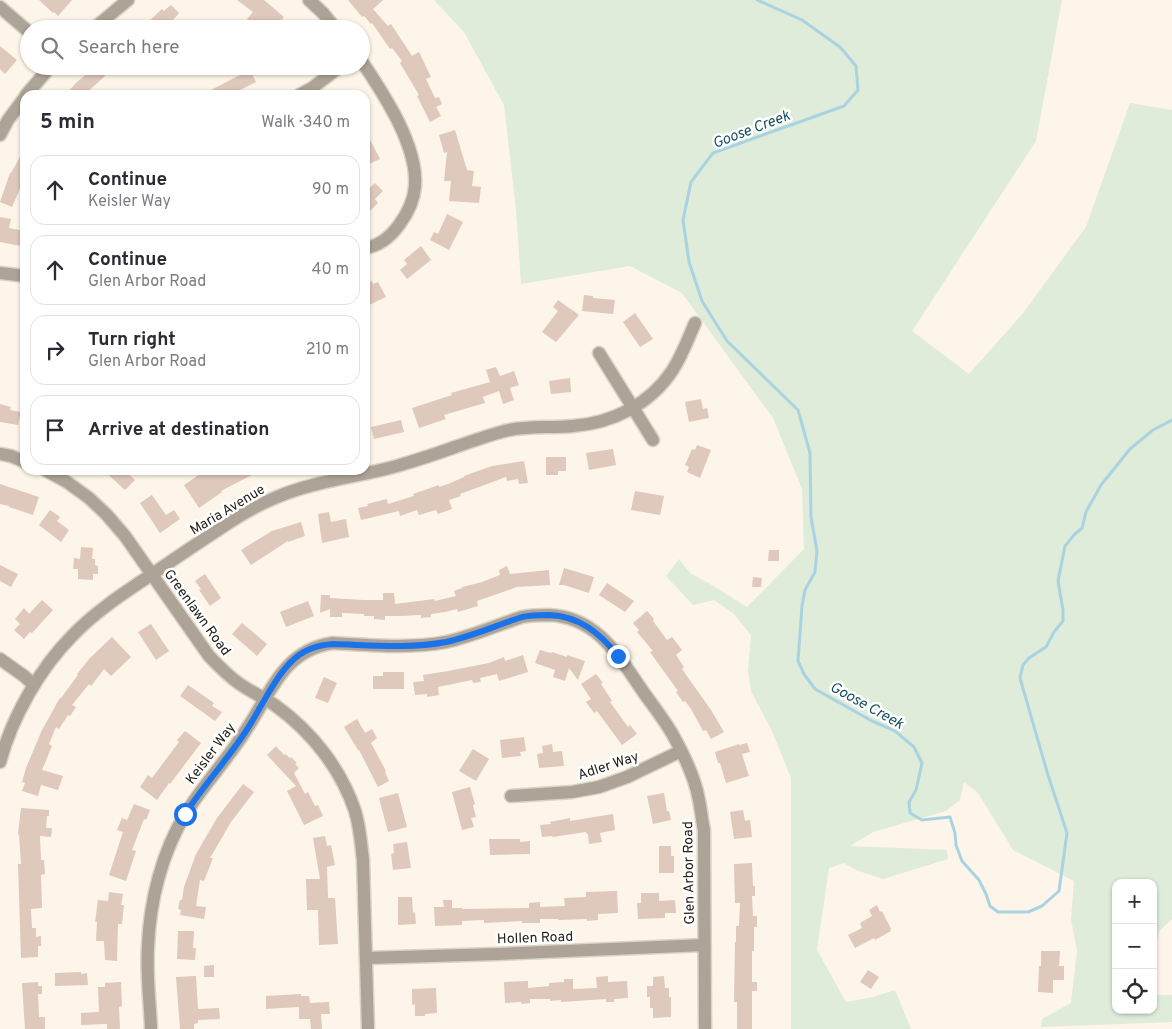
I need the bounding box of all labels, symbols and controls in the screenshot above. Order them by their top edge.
search box [20,20,370,75]
icon: search [38,34,66,62]
text: Search here [78,36,180,60]
water label: Goose Creek [710,107,793,154]
text: 5 min [40,109,95,136]
text: Walk · 340 m [261,113,350,133]
text: Continue [88,168,167,192]
icon: ahead [41,176,69,204]
text: 90 m [312,180,349,200]
text: Keisler Way [88,192,171,212]
text: Continue [88,248,167,272]
icon: ahead [41,256,69,284]
text: 40 m [311,260,349,280]
text: Glen Arbor Road [88,272,206,292]
text: Turn right [88,328,176,352]
icon: right [41,336,69,364]
text: 210 m [306,340,349,360]
text: Glen Arbor Road [88,352,206,372]
icon: arrive [41,416,69,444]
text: Arrive at destination [88,418,269,442]
street label: Maria Avenue [187,481,268,539]
street label: Greenlawn Road [160,566,234,659]
route end [607,645,630,668]
water label: Goose Creek [826,678,907,735]
street label: Keisler Way [183,720,240,788]
street label: Adler Way [576,749,641,784]
route start [174,803,197,826]
street label: Glen Arbor Road [680,821,699,925]
map controls [1112,879,1157,1014]
button: + [1112,879,1157,924]
button: − [1112,924,1157,969]
street label: Hollen Road [497,929,573,948]
button: locate [1112,969,1157,1014]

